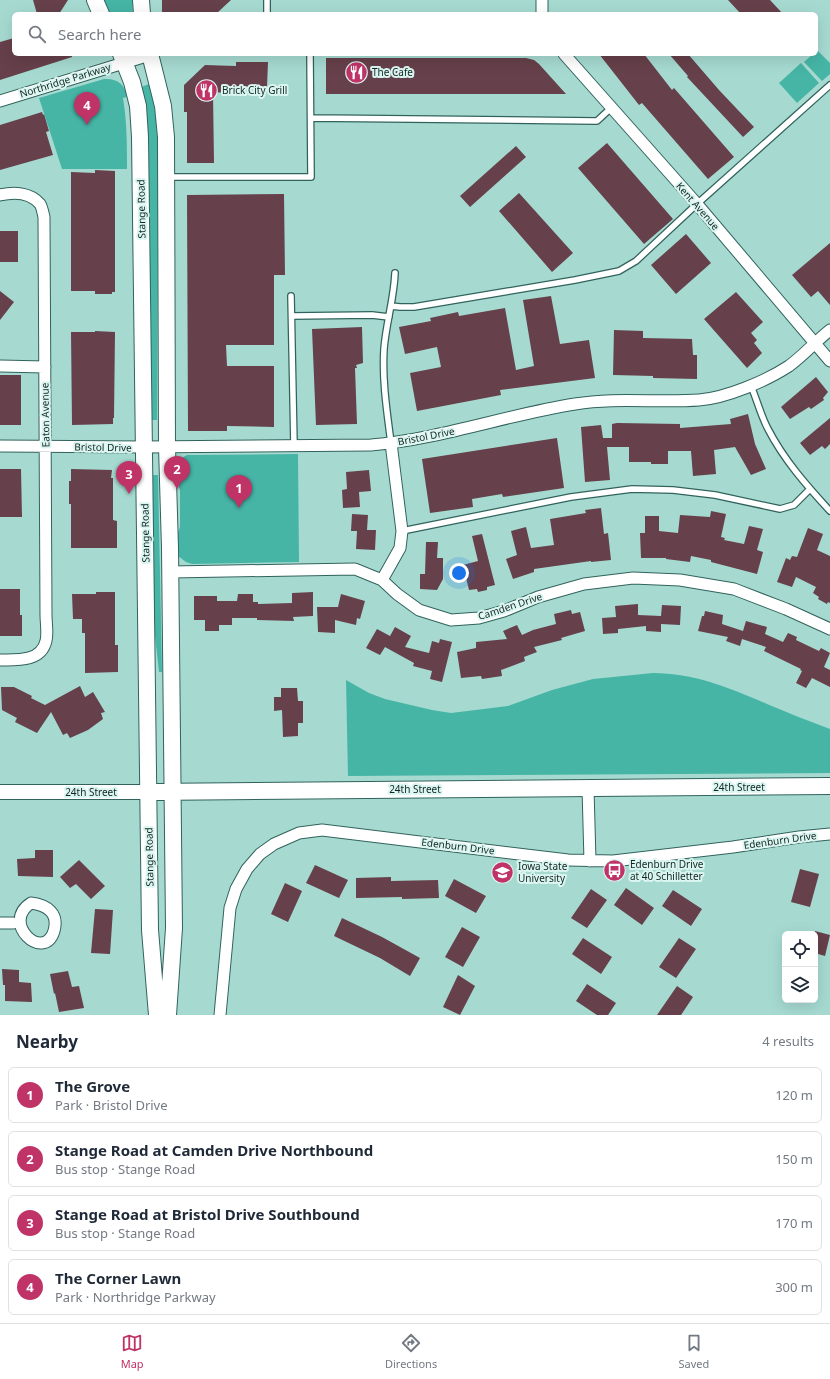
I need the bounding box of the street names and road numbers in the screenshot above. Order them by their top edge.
street label: Northridge Parkway [18,59,113,101]
street label: Stange Road [133,179,149,239]
street label: Kent Avenue [673,179,723,233]
street label: Eaton Avenue [37,382,53,447]
street label: Bristol Drive [396,424,456,448]
street label: Bristol Drive [74,439,132,455]
street label: Stange Road [137,503,153,563]
street label: Camden Drive [476,589,544,623]
street label: 24th Street [713,780,765,794]
street label: 24th Street [389,782,441,796]
street label: 24th Street [65,785,117,799]
street label: Stange Road [141,827,157,887]
street label: Edenburn Drive [743,828,818,852]
street label: Edenburn Drive [421,835,496,857]

